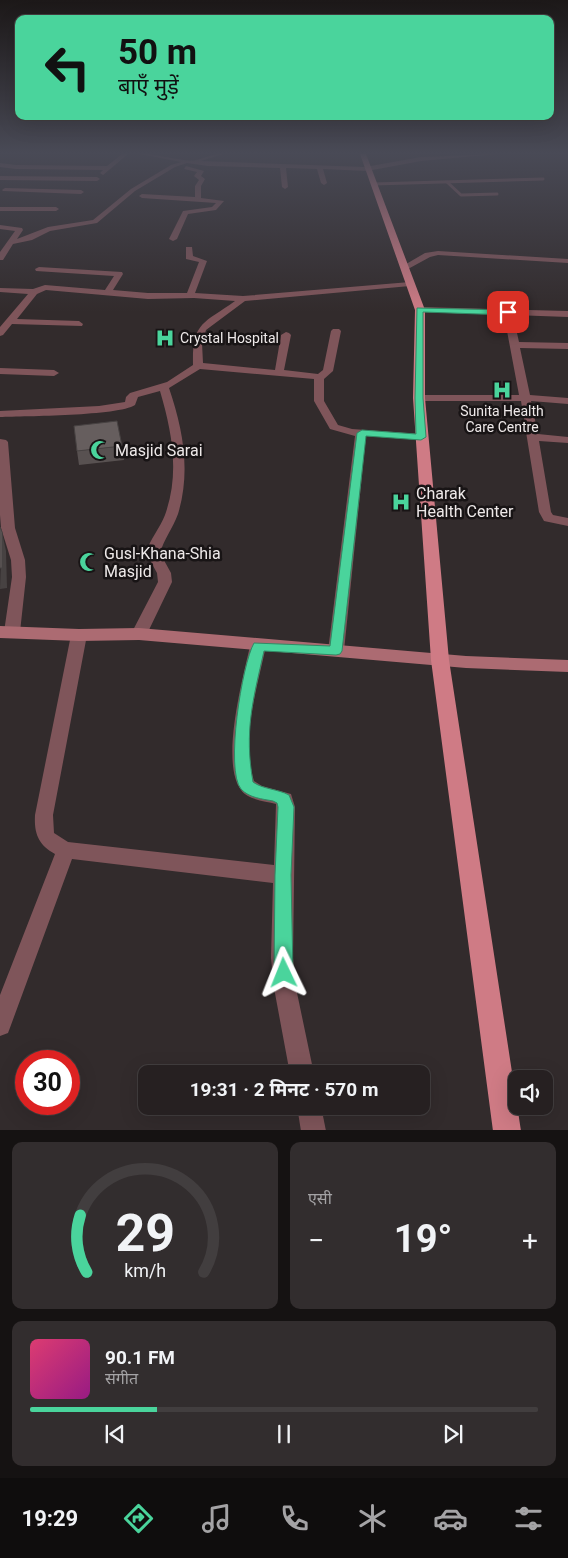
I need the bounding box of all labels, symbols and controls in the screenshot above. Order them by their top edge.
text: 50 m [118,32,197,73]
icon: left [35,35,100,100]
text: बाएँ मुड़ें [118,74,179,99]
pin [487,291,529,333]
icon: arrive [494,298,522,326]
hospital icon: Crystal Hospital [154,327,176,349]
place label: Crystal Hospital [180,330,279,346]
hospital icon: Sunita Health Care Centre [491,379,513,401]
place label: Sunita Health Care Centre [460,403,544,435]
mosque icon: Masjid Sarai [89,439,111,461]
place label: Masjid Sarai [115,441,203,460]
place label: Charak Health Center [416,484,514,521]
hospital icon: Charak Health Center [390,491,412,513]
place label: Gusl-Khana-Shia Masjid [104,544,221,581]
mosque icon: Gusl-Khana-Shia Masjid [78,551,100,573]
position arrow [257,946,309,998]
speed limit sign: 30 [15,1050,80,1115]
map controls [508,1070,553,1115]
button: sound [508,1070,553,1115]
text: 19:31 · 2 मिनट · 570 m [190,1078,378,1101]
text: एसी [308,1189,332,1208]
text: 29 [115,1203,175,1264]
text: 19° [394,1217,452,1261]
text: − [308,1224,324,1257]
text: + [522,1224,538,1257]
text: km/h [124,1260,166,1281]
text: 90.1 FM [105,1346,175,1369]
text: संगीत [105,1369,138,1388]
icon: previous [101,1420,129,1448]
icon: pause [270,1420,298,1448]
icon: next [439,1420,467,1448]
icon: directions [121,1501,156,1536]
icon: music [199,1501,234,1536]
icon: phone [277,1501,312,1536]
icon: climate [355,1501,390,1536]
icon: car [433,1501,468,1536]
icon: filters [511,1501,546,1536]
text: 19:29 [22,1506,78,1531]

